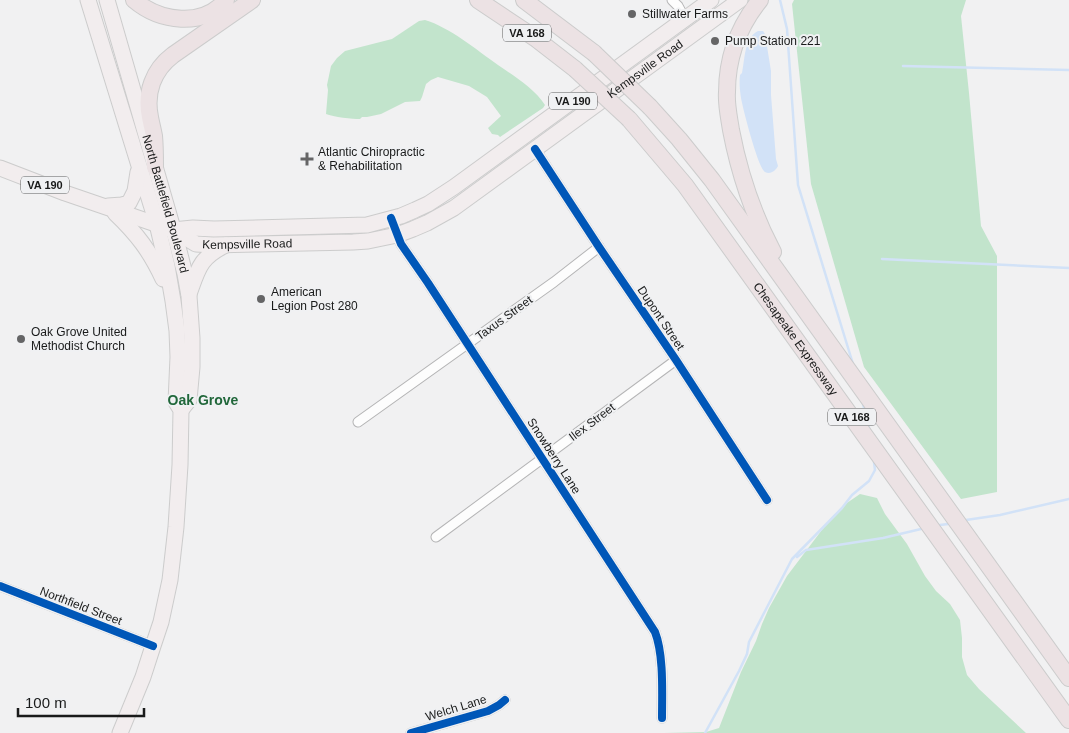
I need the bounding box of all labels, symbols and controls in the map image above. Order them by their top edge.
place label: Stillwater Farms [642,7,728,21]
marker: Stillwater Farms [626,8,638,20]
road number: VA 168 [503,24,551,42]
place label: Pump Station 221 [725,34,821,48]
marker: Pump Station 221 [709,35,721,47]
street label: Kempsville Road [605,37,686,101]
road number: VA 190 [549,92,597,110]
street label: North Battlefield Boulevard [139,133,191,274]
place label: Atlantic Chiropractic & Rehabilitation [318,145,425,173]
marker: Atlantic Chiropractic & Rehabilitation [300,152,314,166]
road number: VA 190 [21,176,69,194]
street label: Kempsville Road [202,236,292,252]
street label: Chesapeake Expressway [750,280,841,398]
street label: Dupont Street [634,283,688,353]
place label: American Legion Post 280 [271,285,358,313]
street label: Taxus Street [473,292,536,343]
marker: American Legion Post 280 [255,293,267,305]
place label: Oak Grove United Methodist Church [31,325,127,353]
marker: Oak Grove United Methodist Church [15,333,27,345]
district label: Oak Grove [168,392,239,408]
street label: Ilex Street [566,400,618,444]
road number: VA 168 [828,408,876,426]
street label: Snowberry Lane [524,416,584,497]
street label: Northfield Street [38,584,125,628]
scale bar [18,686,144,718]
street label: Welch Lane [424,692,489,724]
text: 100 m [25,694,67,711]

